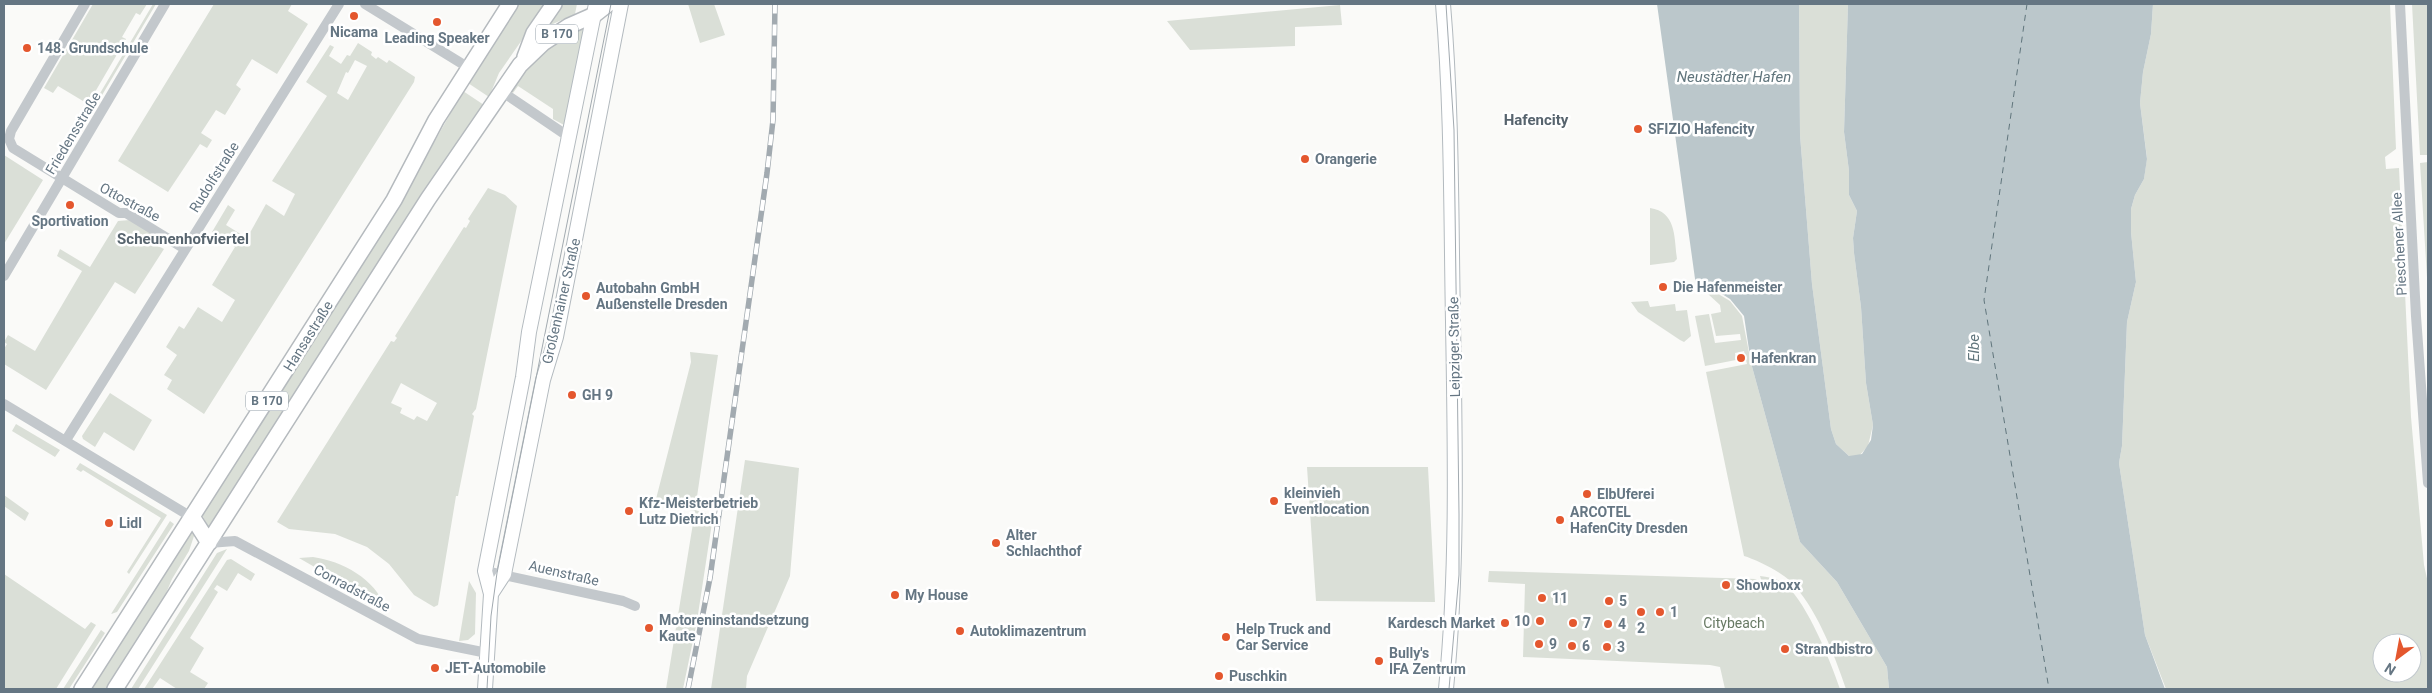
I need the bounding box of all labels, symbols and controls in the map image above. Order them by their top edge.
marker: Nicama [348,10,360,22]
marker: Leading Speaker [431,16,443,28]
place label: Nicama [330,24,378,40]
road number: B 170 [536,24,578,44]
place label: Leading Speaker [384,30,490,46]
place label: 148. Grundschule [37,40,149,56]
marker: 148. Grundschule [21,42,33,54]
water label: Neustädter Hafen [1677,68,1791,86]
street label: Friedensstraße [42,89,104,177]
district label: Hafencity [1504,111,1569,129]
place label: SFIZIO Hafencity [1648,121,1755,137]
marker: SFIZIO Hafencity [1632,123,1644,135]
street label: Rudolfstraße [186,139,242,215]
place label: Orangerie [1315,151,1377,167]
marker: Orangerie [1299,153,1311,165]
street label: Ottostraße [97,179,163,225]
street label: Pieschener Allee [2388,192,2410,296]
marker: Sportivation [64,199,76,211]
place label: Sportivation [32,213,109,229]
district label: Scheunenhofviertel [117,230,249,248]
street label: Großenhainer Straße [539,237,583,365]
place label: Die Hafenmeister [1673,279,1782,295]
place label: Autobahn GmbH Außenstelle Dresden [596,280,728,312]
marker: Die Hafenmeister [1657,281,1669,293]
marker: Autobahn GmbH Außenstelle Dresden [580,290,592,302]
street label: Leipziger Straße [1445,297,1463,397]
street label: Hansastraße [280,298,336,374]
water label: Elbe [1965,334,1983,362]
place label: Hafenkran [1751,350,1817,366]
marker: Hafenkran [1735,352,1747,364]
place label: GH 9 [582,387,613,403]
marker: GH 9 [566,389,578,401]
road number: B 170 [246,392,288,411]
place label: kleinvieh Eventlocation [1284,485,1370,517]
place label: ElbUferei [1597,486,1654,502]
marker: ElbUferei [1581,488,1593,500]
place label: Kfz-Meisterbetrieb Lutz Dietrich [639,495,758,527]
marker: kleinvieh Eventlocation [1268,495,1280,507]
place label: ARCOTEL HafenCity Dresden [1570,504,1688,536]
marker: Kfz-Meisterbetrieb Lutz Dietrich [623,505,635,517]
marker: ARCOTEL HafenCity Dresden [1554,514,1566,526]
place label: Lidl [119,515,142,531]
marker: Lidl [103,517,115,529]
place label: Alter Schlachthof [1006,527,1083,559]
marker: Alter Schlachthof [990,537,1002,549]
street label: Auenstraße [527,557,601,589]
street label: Conradstraße [311,561,393,615]
place label: Showboxx [1736,577,1801,593]
marker: Showboxx [1720,579,1732,591]
place label: My House [905,587,969,603]
marker: My House [889,589,901,601]
place label: 11 [1552,590,1568,606]
marker: 11 [1536,592,1548,604]
place label: 5 [1619,593,1627,609]
marker: 5 [1603,595,1615,607]
place label: 1 [1670,604,1678,620]
marker: 2 [1635,606,1647,618]
marker: 1 [1654,606,1666,618]
place label: Motoreninstandsetzung Kaute [659,612,809,644]
place label: 10 [1514,613,1530,629]
place label: Kardesch Market [1388,615,1495,631]
marker: 10 [1534,615,1546,627]
place label: 7 [1583,615,1591,631]
park label: Citybeach [1703,615,1765,631]
place label: 4 [1618,616,1626,632]
marker: Kardesch Market [1499,617,1511,629]
marker: 7 [1567,617,1579,629]
marker: 4 [1602,618,1614,630]
place label: 2 [1637,620,1645,636]
place label: Help Truck and Car Service [1236,621,1331,653]
marker: Motoreninstandsetzung Kaute [643,622,655,634]
place label: Autoklimazentrum [970,623,1086,639]
marker: Autoklimazentrum [954,625,966,637]
marker: Help Truck and Car Service [1220,631,1232,643]
north arrow [2372,633,2422,683]
place label: 9 [1549,636,1557,652]
marker: 9 [1533,638,1545,650]
place label: 6 [1582,638,1590,654]
place label: 3 [1617,639,1625,655]
marker: 6 [1566,640,1578,652]
marker: 3 [1601,641,1613,653]
place label: Strandbistro [1795,641,1873,657]
marker: Strandbistro [1779,643,1791,655]
place label: Bully's IFA Zentrum [1389,645,1466,677]
marker: Bully's IFA Zentrum [1373,655,1385,667]
place label: JET-Automobile [445,660,546,676]
text: N [2382,660,2399,678]
marker: JET-Automobile [429,662,441,674]
place label: Puschkin [1229,668,1287,684]
marker: Puschkin [1213,670,1225,682]

